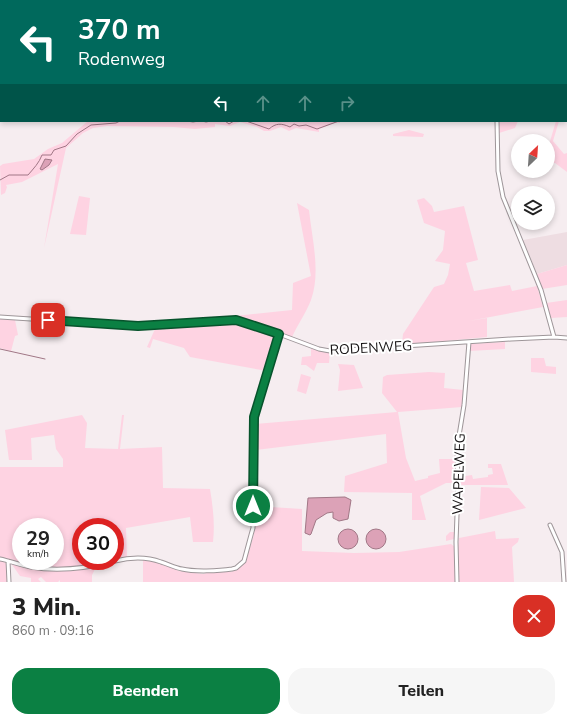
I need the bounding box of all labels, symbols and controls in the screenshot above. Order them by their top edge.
text: 370 m [78,11,161,49]
icon: left [12,16,64,68]
text: Rodenweg [78,47,165,71]
icon: left [210,92,232,114]
icon: ahead [252,92,274,114]
icon: ahead [294,92,316,114]
icon: right [336,92,358,114]
north arrow [511,134,555,178]
map controls [511,134,555,230]
button: layers [511,186,555,230]
pin [31,303,65,337]
icon: arrive [37,309,59,331]
street label: RODENWEG [329,336,413,360]
street label: WAPELWEG [448,433,470,515]
position arrow [232,485,274,527]
speed limit sign: 30 [72,518,124,570]
text: 29 [26,525,50,552]
text: km/h [27,547,49,561]
text: 3 Min. [12,591,81,623]
button: close [513,595,555,637]
text: 860 m · 09:16 [12,622,94,640]
button: Beenden [12,668,280,714]
button: Teilen [288,668,555,714]

